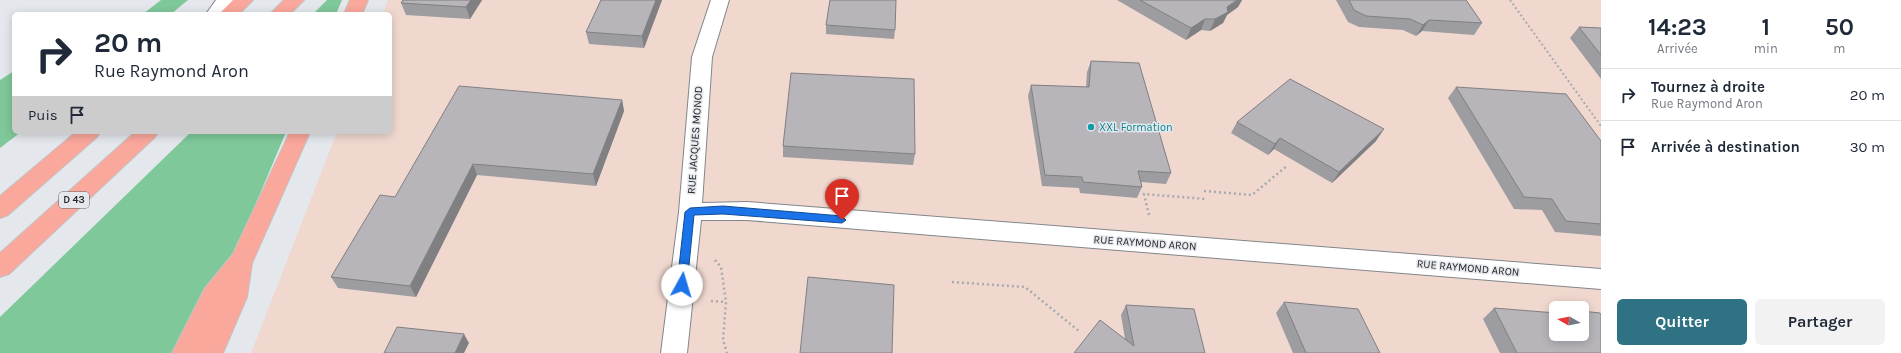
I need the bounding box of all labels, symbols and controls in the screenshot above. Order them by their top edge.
text: 14:23 [1648,13,1707,41]
text: 1 [1762,13,1770,41]
text: 50 [1825,13,1854,41]
text: 20 m [94,26,162,59]
icon: right [28,28,80,80]
text: Arrivée [1657,41,1698,56]
text: min [1754,41,1778,56]
text: m [1833,41,1845,56]
text: Rue Raymond Aron [94,60,249,82]
text: Tournez à droite [1651,78,1765,96]
icon: right [1617,84,1639,106]
street label: RUE JACQUES MONOD [685,86,705,194]
text: 20 m [1850,86,1885,104]
text: Rue Raymond Aron [1651,96,1763,111]
icon: arrive [66,104,88,126]
text: Puis [28,106,58,124]
place label: XXL Formation [1099,121,1173,134]
marker: XXL Formation [1086,122,1096,132]
icon: arrive [1617,136,1639,158]
text: Arrivée à destination [1651,138,1800,156]
text: 30 m [1850,138,1885,156]
pin [825,179,859,220]
icon: arrive [831,185,853,207]
road number: D 43 [59,192,89,208]
street label: RUE RAYMOND ARON [1093,233,1197,253]
street label: RUE RAYMOND ARON [1416,257,1520,279]
position arrow [661,264,703,306]
button: Quitter [1617,299,1747,345]
button: Partager [1755,299,1885,345]
north arrow [1549,301,1589,341]
map controls [1549,301,1589,341]

